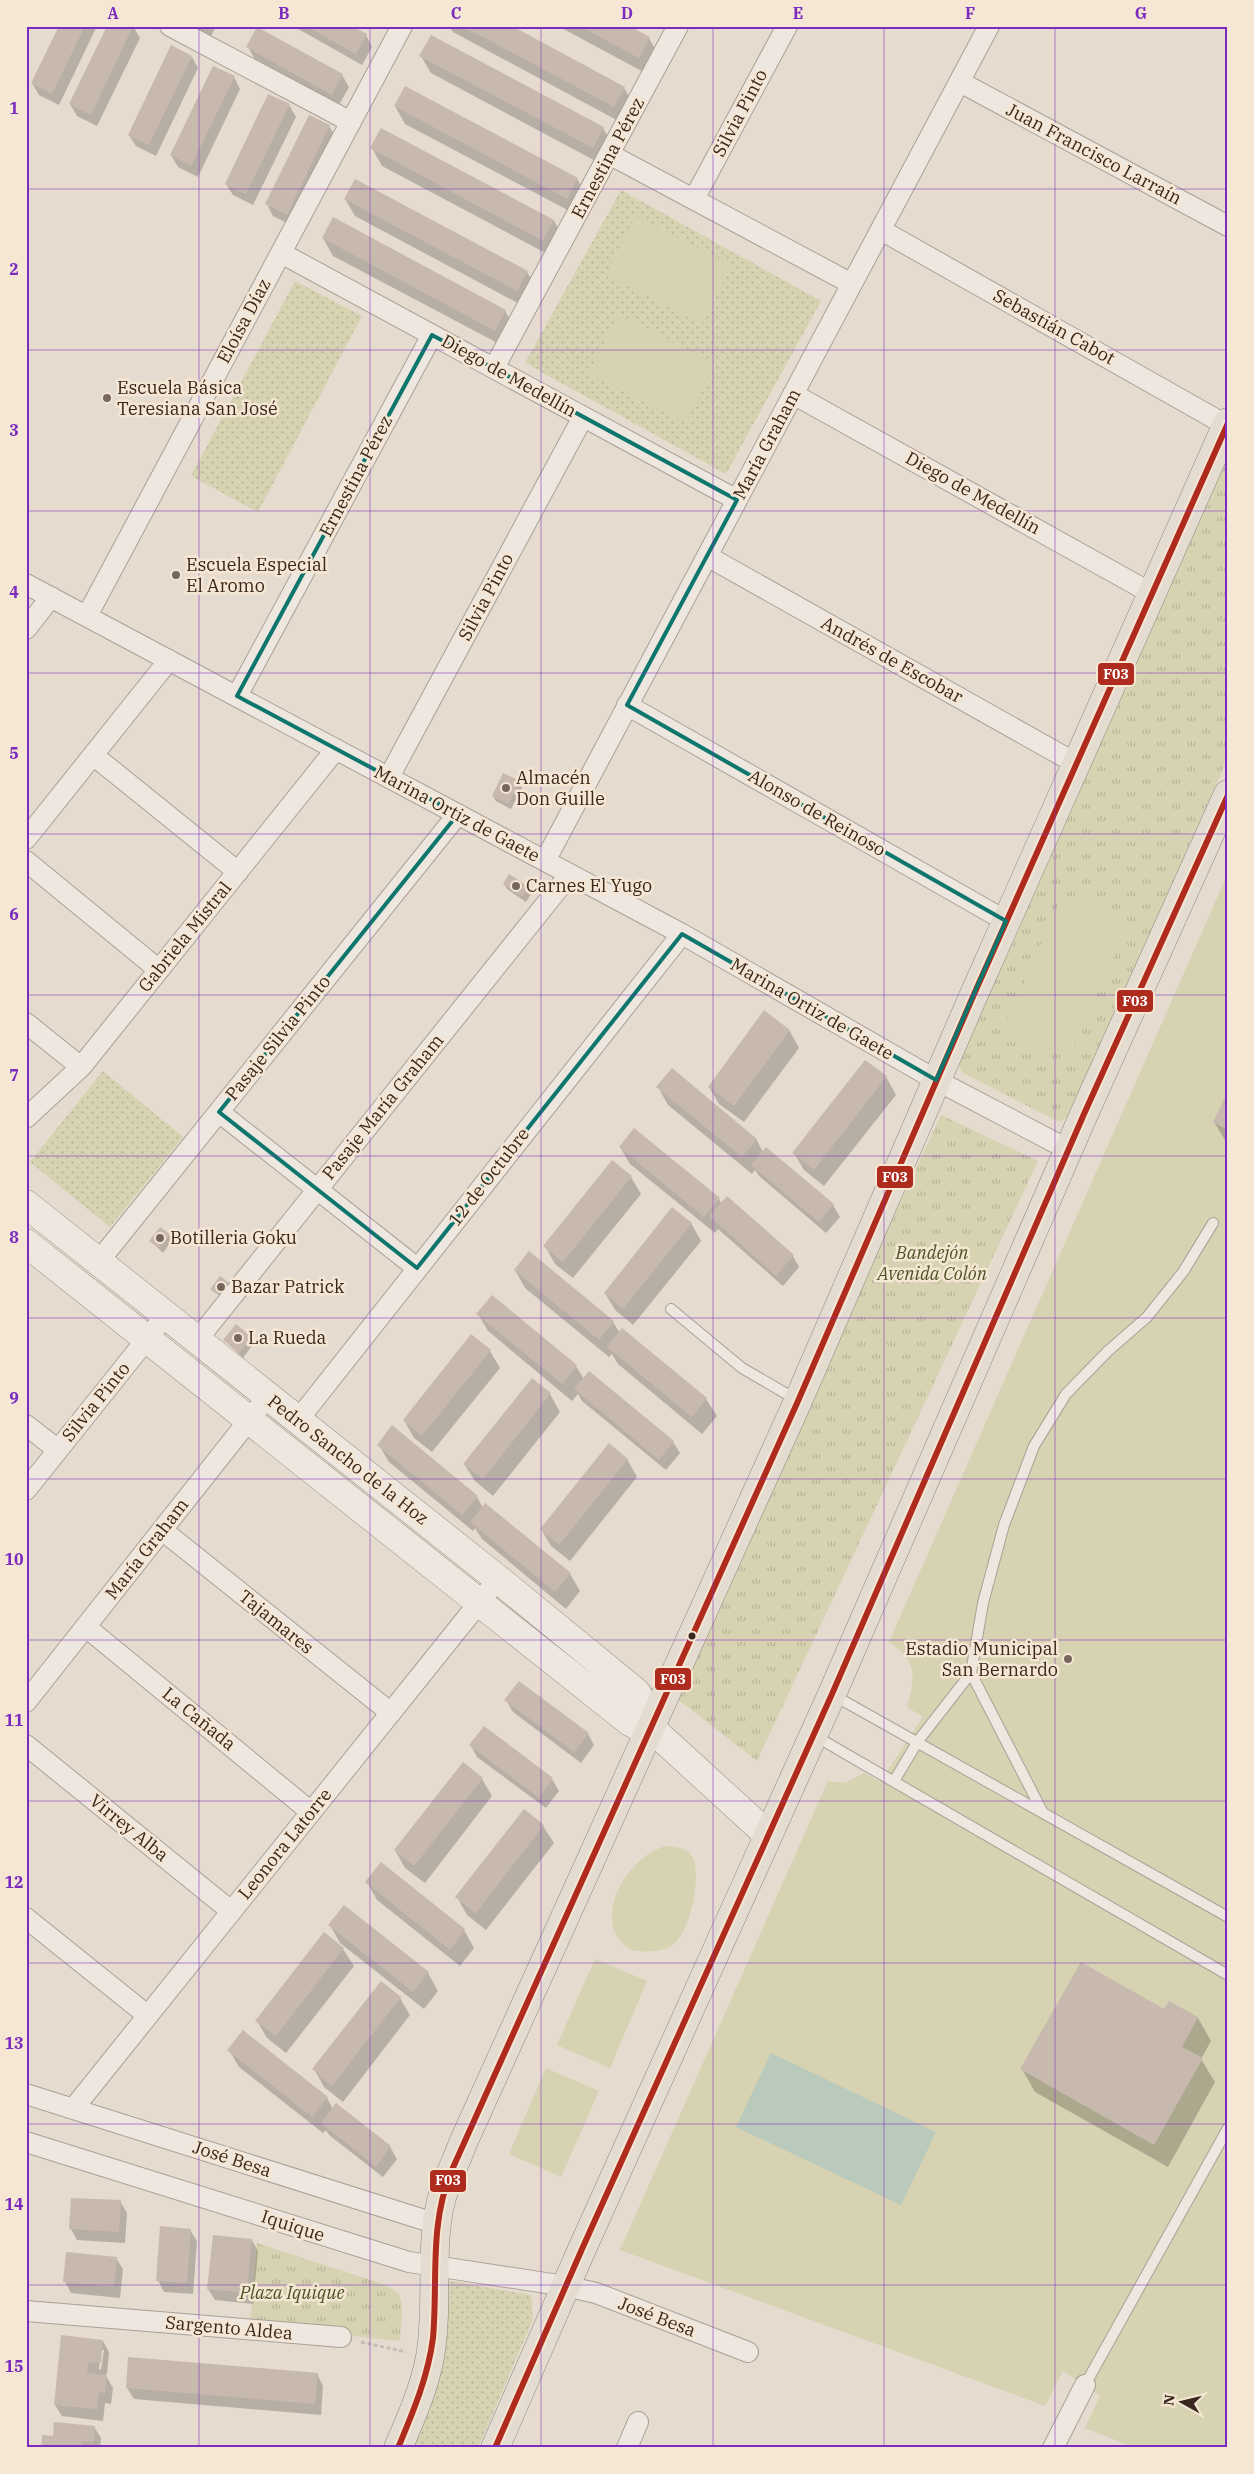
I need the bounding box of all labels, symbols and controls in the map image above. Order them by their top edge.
text: A [107,3,119,23]
text: B [278,3,290,23]
text: C [451,3,461,23]
text: D [621,3,633,23]
text: E [793,3,803,23]
text: F [965,3,975,23]
text: G [1135,3,1147,23]
street label: Silvia Pinto [707,65,772,160]
street label: Ernestina Pérez [566,93,649,222]
street label: Juan Francisco Larraín [1003,97,1186,210]
text: 1 [9,98,19,118]
text: 2 [9,259,19,279]
street label: Eloísa Díaz [212,274,276,367]
street label: Sebastián Cabot [989,284,1119,370]
street label: Diego de Medellín [438,329,581,422]
place label: Escuela Básica Teresiana San José [117,376,278,420]
street label: María Graham [728,384,805,503]
marker: Escuela Básica Teresiana San José [101,392,113,404]
street label: Ernestina Pérez [314,411,397,540]
text: 3 [9,420,19,440]
street label: Diego de Medellín [902,446,1045,539]
street label: Silvia Pinto [453,549,518,644]
place label: Escuela Especial El Aromo [186,553,327,597]
marker: Escuela Especial El Aromo [170,569,182,581]
text: 4 [9,582,19,602]
street label: Andrés de Escobar [817,611,967,708]
line badge: F03 [1097,662,1135,686]
text: F03 [1103,665,1129,683]
text: 5 [9,743,19,763]
street label: Marina Ortiz de Gaete [370,760,544,867]
street label: Alonso de Reinoso [744,764,890,861]
place label: Almacén Don Guille [516,766,605,810]
marker: Almacén Don Guille [500,782,512,794]
place label: Carnes El Yugo [526,874,652,897]
street label: Gabriela Mistral [133,877,236,997]
marker: Carnes El Yugo [510,880,522,892]
text: 6 [9,904,19,924]
street label: Marina Ortiz de Gaete [727,952,898,1065]
street label: Pasaje Silvia Pinto [220,970,335,1105]
line badge: F03 [1116,989,1154,1013]
text: F03 [1122,992,1148,1010]
street label: Pasaje María Graham [317,1029,448,1184]
text: 7 [9,1065,19,1085]
street label: 12 de Octubre [443,1123,534,1231]
line badge: F03 [876,1165,914,1189]
text: F03 [882,1168,908,1186]
place label: Botilleria Goku [170,1226,297,1249]
text: 8 [9,1227,19,1247]
marker: Botilleria Goku [154,1232,166,1244]
park label: Bandejón Avenida Colón [876,1241,988,1285]
place label: Bazar Patrick [231,1275,345,1298]
marker: Bazar Patrick [215,1281,227,1293]
place label: La Rueda [248,1326,327,1349]
marker: La Rueda [232,1332,244,1344]
street label: Silvia Pinto [57,1357,135,1446]
text: 9 [9,1388,19,1408]
street label: Pedro Sancho de la Hoz [263,1390,433,1530]
street label: María Graham [100,1493,193,1604]
text: 10 [4,1549,24,1569]
street label: Tajamares [234,1585,318,1659]
unlabelled marker [687,1631,697,1641]
place label: Estadio Municipal San Bernardo [905,1637,1058,1681]
marker: Estadio Municipal San Bernardo [1062,1653,1074,1665]
line badge: F03 [654,1667,692,1691]
text: F03 [660,1670,686,1688]
street label: La Cañada [158,1682,241,1755]
text: 11 [4,1710,24,1730]
street label: Leonora Latorre [233,1783,337,1904]
street label: Virrey Alba [85,1789,174,1867]
text: 12 [4,1872,24,1892]
text: 13 [4,2033,24,2053]
street label: José Besa [190,2135,274,2182]
line badge: F03 [429,2169,467,2193]
text: F03 [435,2171,461,2189]
text: 14 [4,2194,24,2214]
street label: Iquique [259,2204,328,2247]
park label: Plaza Iquique [238,2281,345,2304]
street label: José Besa [615,2291,699,2342]
street label: Sargento Aldea [164,2310,294,2345]
text: 15 [4,2356,24,2376]
north arrow [1156,2376,1206,2426]
text: N [1159,2393,1179,2407]

